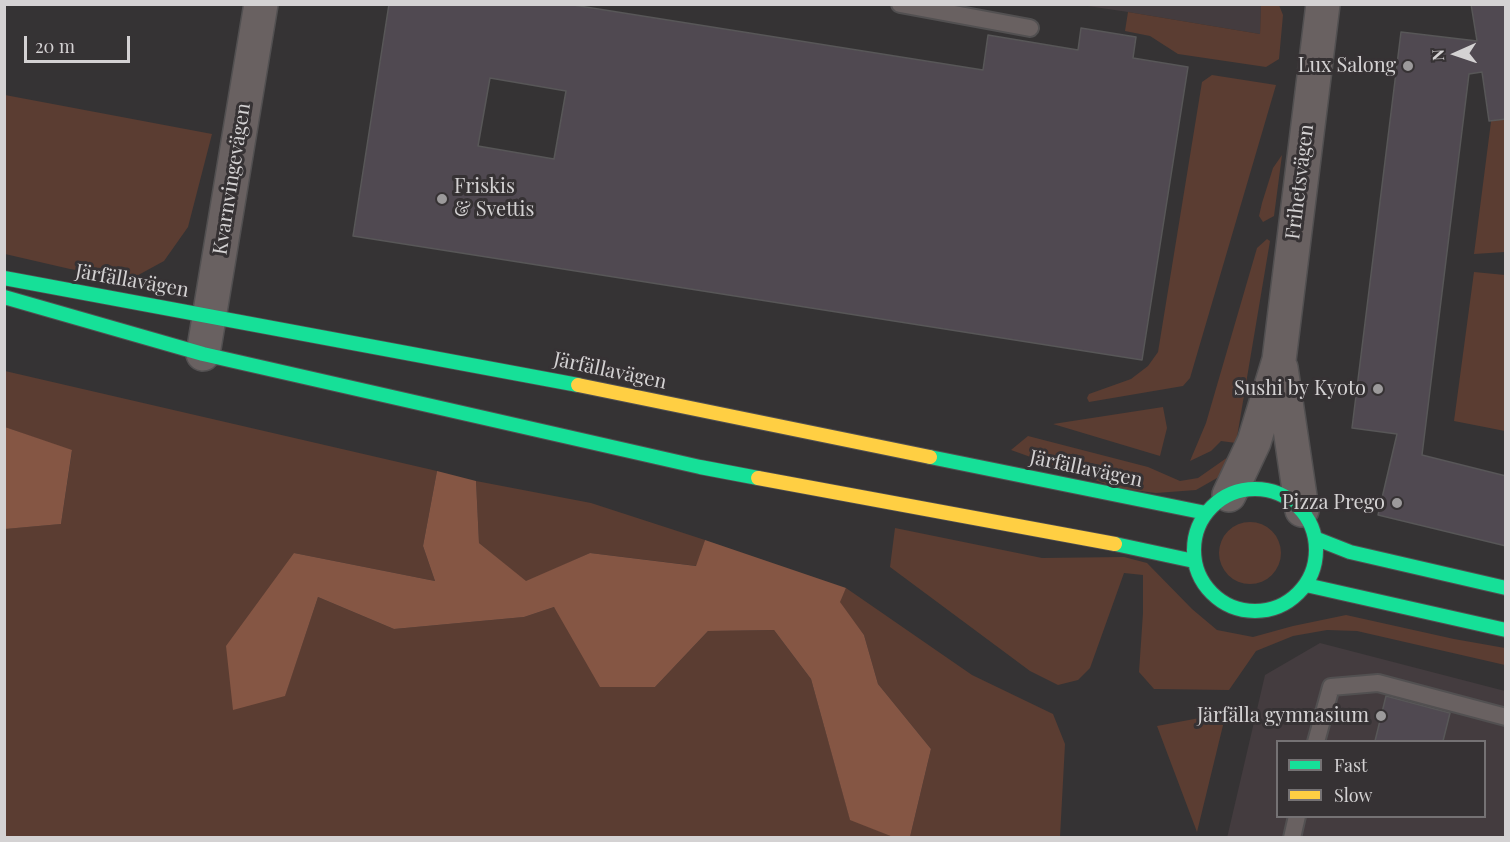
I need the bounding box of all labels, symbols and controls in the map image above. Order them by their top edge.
scale bar [27,24,134,62]
north arrow [1426,24,1486,84]
text: 20 m [35,34,75,58]
text: N [1427,49,1448,61]
place label: Lux Salong [1298,54,1396,78]
marker: Lux Salong [1401,59,1415,73]
street label: Kvarnvingevägen [208,101,256,257]
street label: Frihetsvägen [1281,123,1319,241]
place label: Friskis & Svettis [454,175,534,222]
marker: Friskis & Svettis [435,192,449,206]
street label: Järfällavägen [73,259,191,303]
street label: Järfällavägen [551,347,669,395]
place label: Sushi by Kyoto [1234,377,1366,401]
marker: Sushi by Kyoto [1371,382,1385,396]
street label: Järfällavägen [1027,445,1145,493]
place label: Pizza Prego [1282,491,1385,515]
marker: Pizza Prego [1390,496,1404,510]
place label: Järfälla gymnasium [1197,704,1369,728]
marker: Järfälla gymnasium [1374,709,1388,723]
legend [1276,740,1486,818]
text: Fast [1334,753,1367,777]
text: Slow [1334,783,1372,807]

